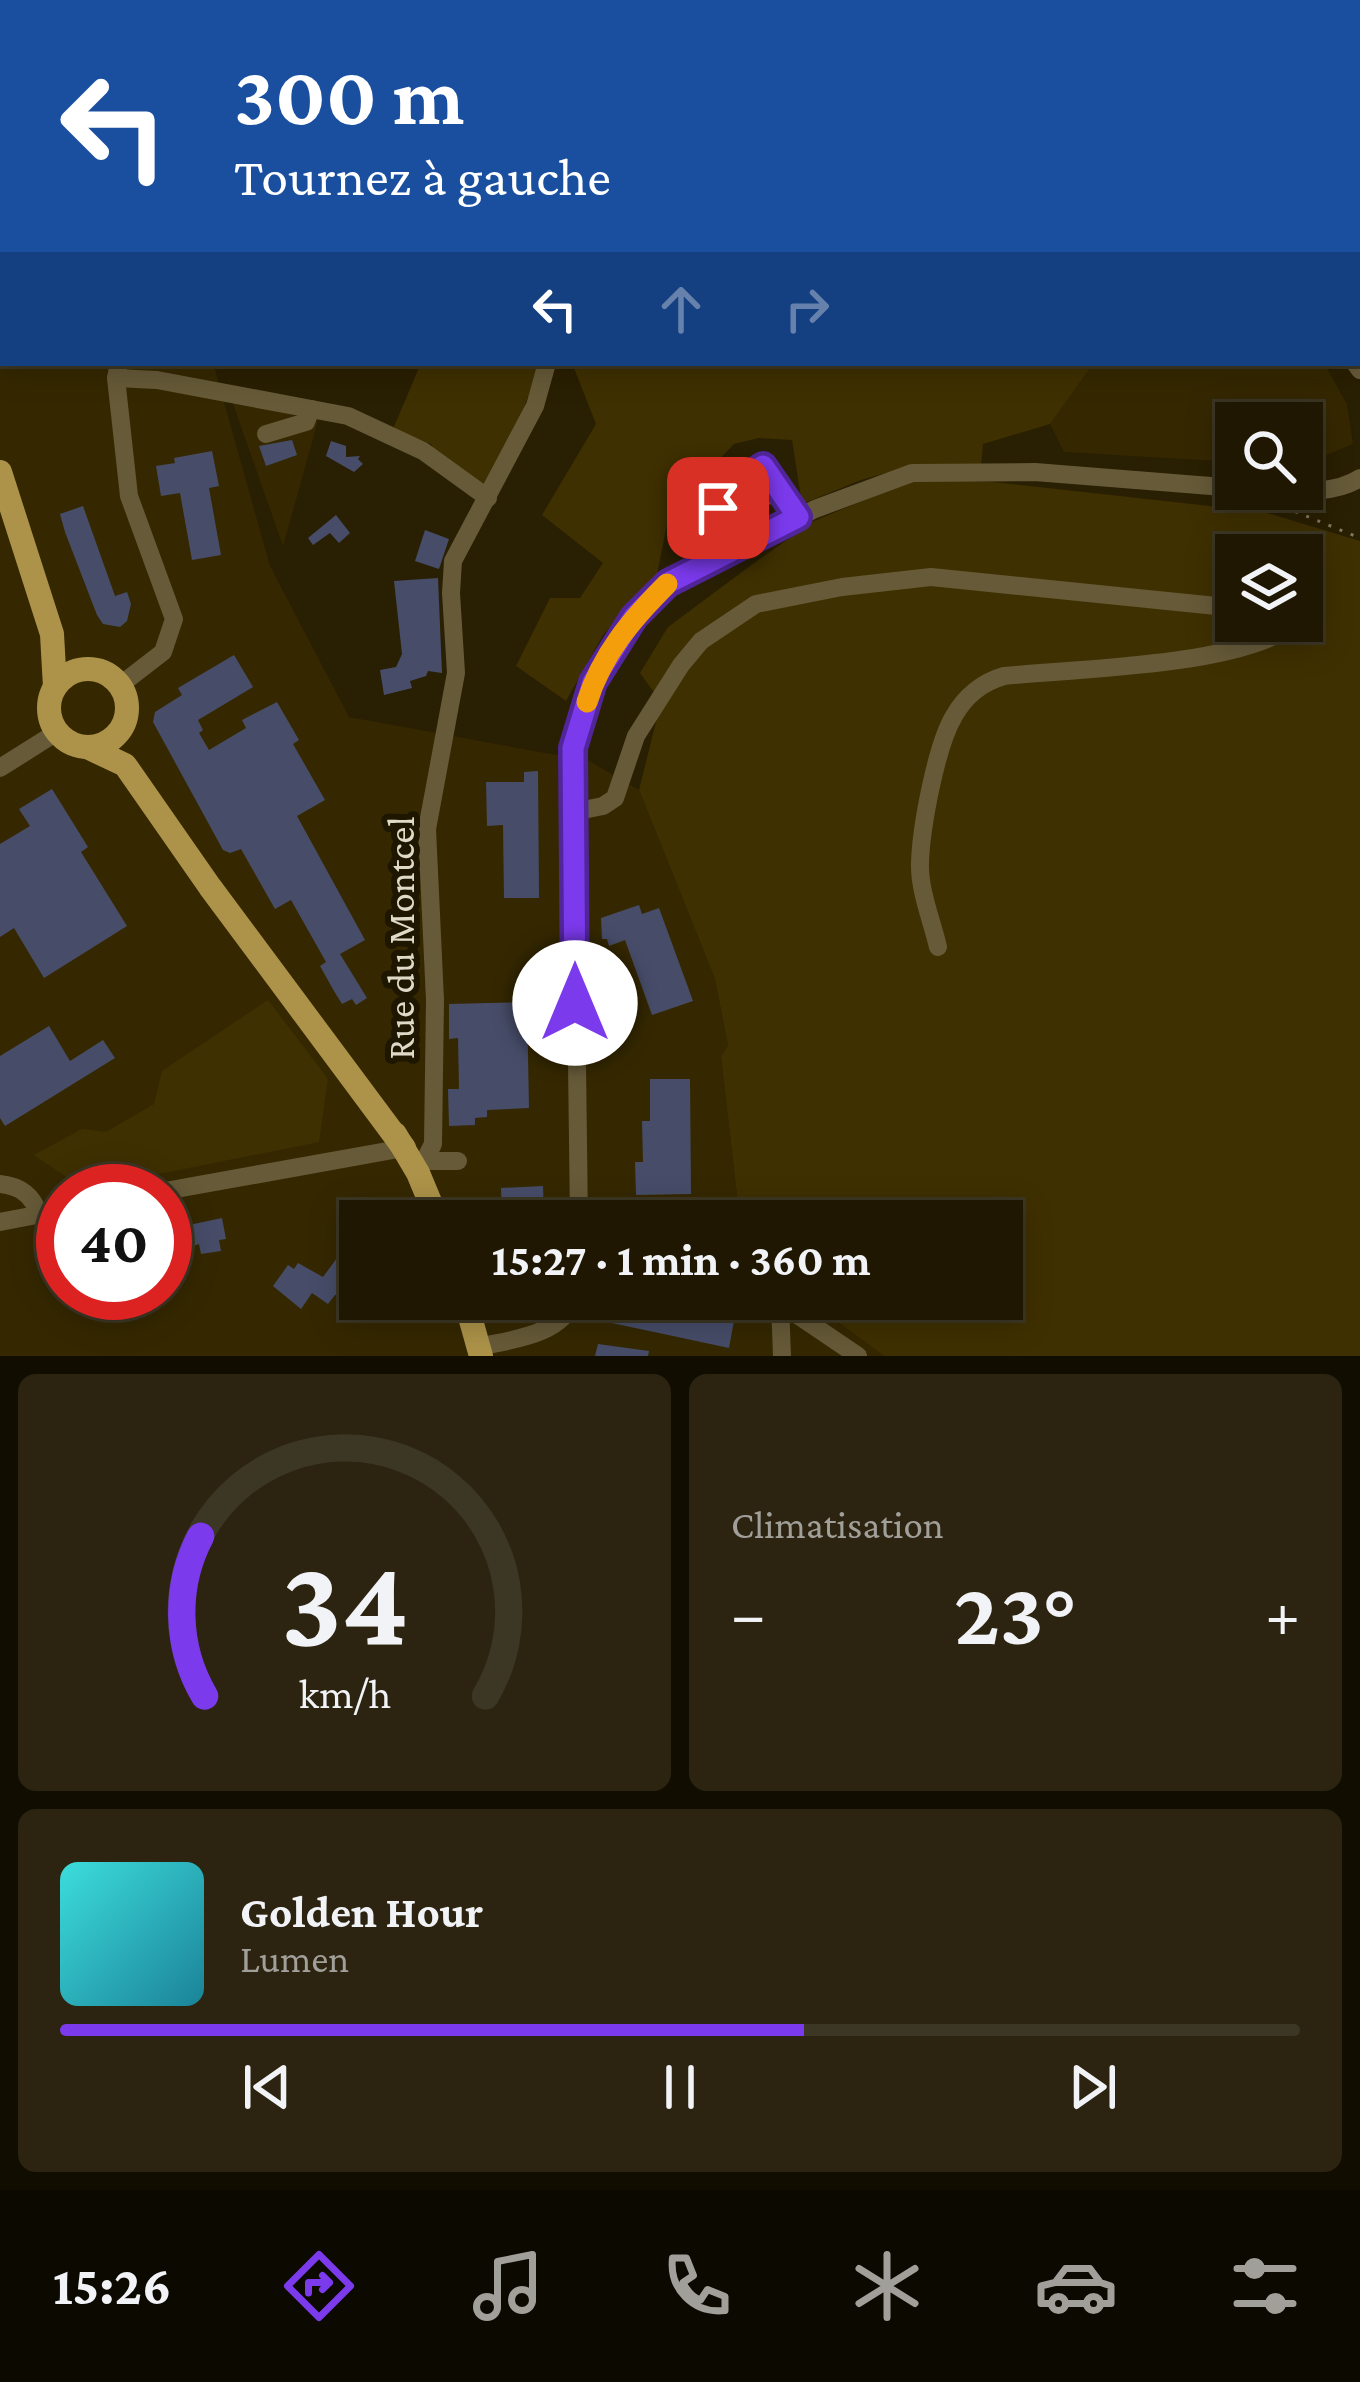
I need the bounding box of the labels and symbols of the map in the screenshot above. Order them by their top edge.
pin [667,457,769,559]
street label: Rue du Montcel [379,816,422,1060]
position arrow [512,940,638,1066]
speed limit sign: 40 [36,1164,192,1320]

